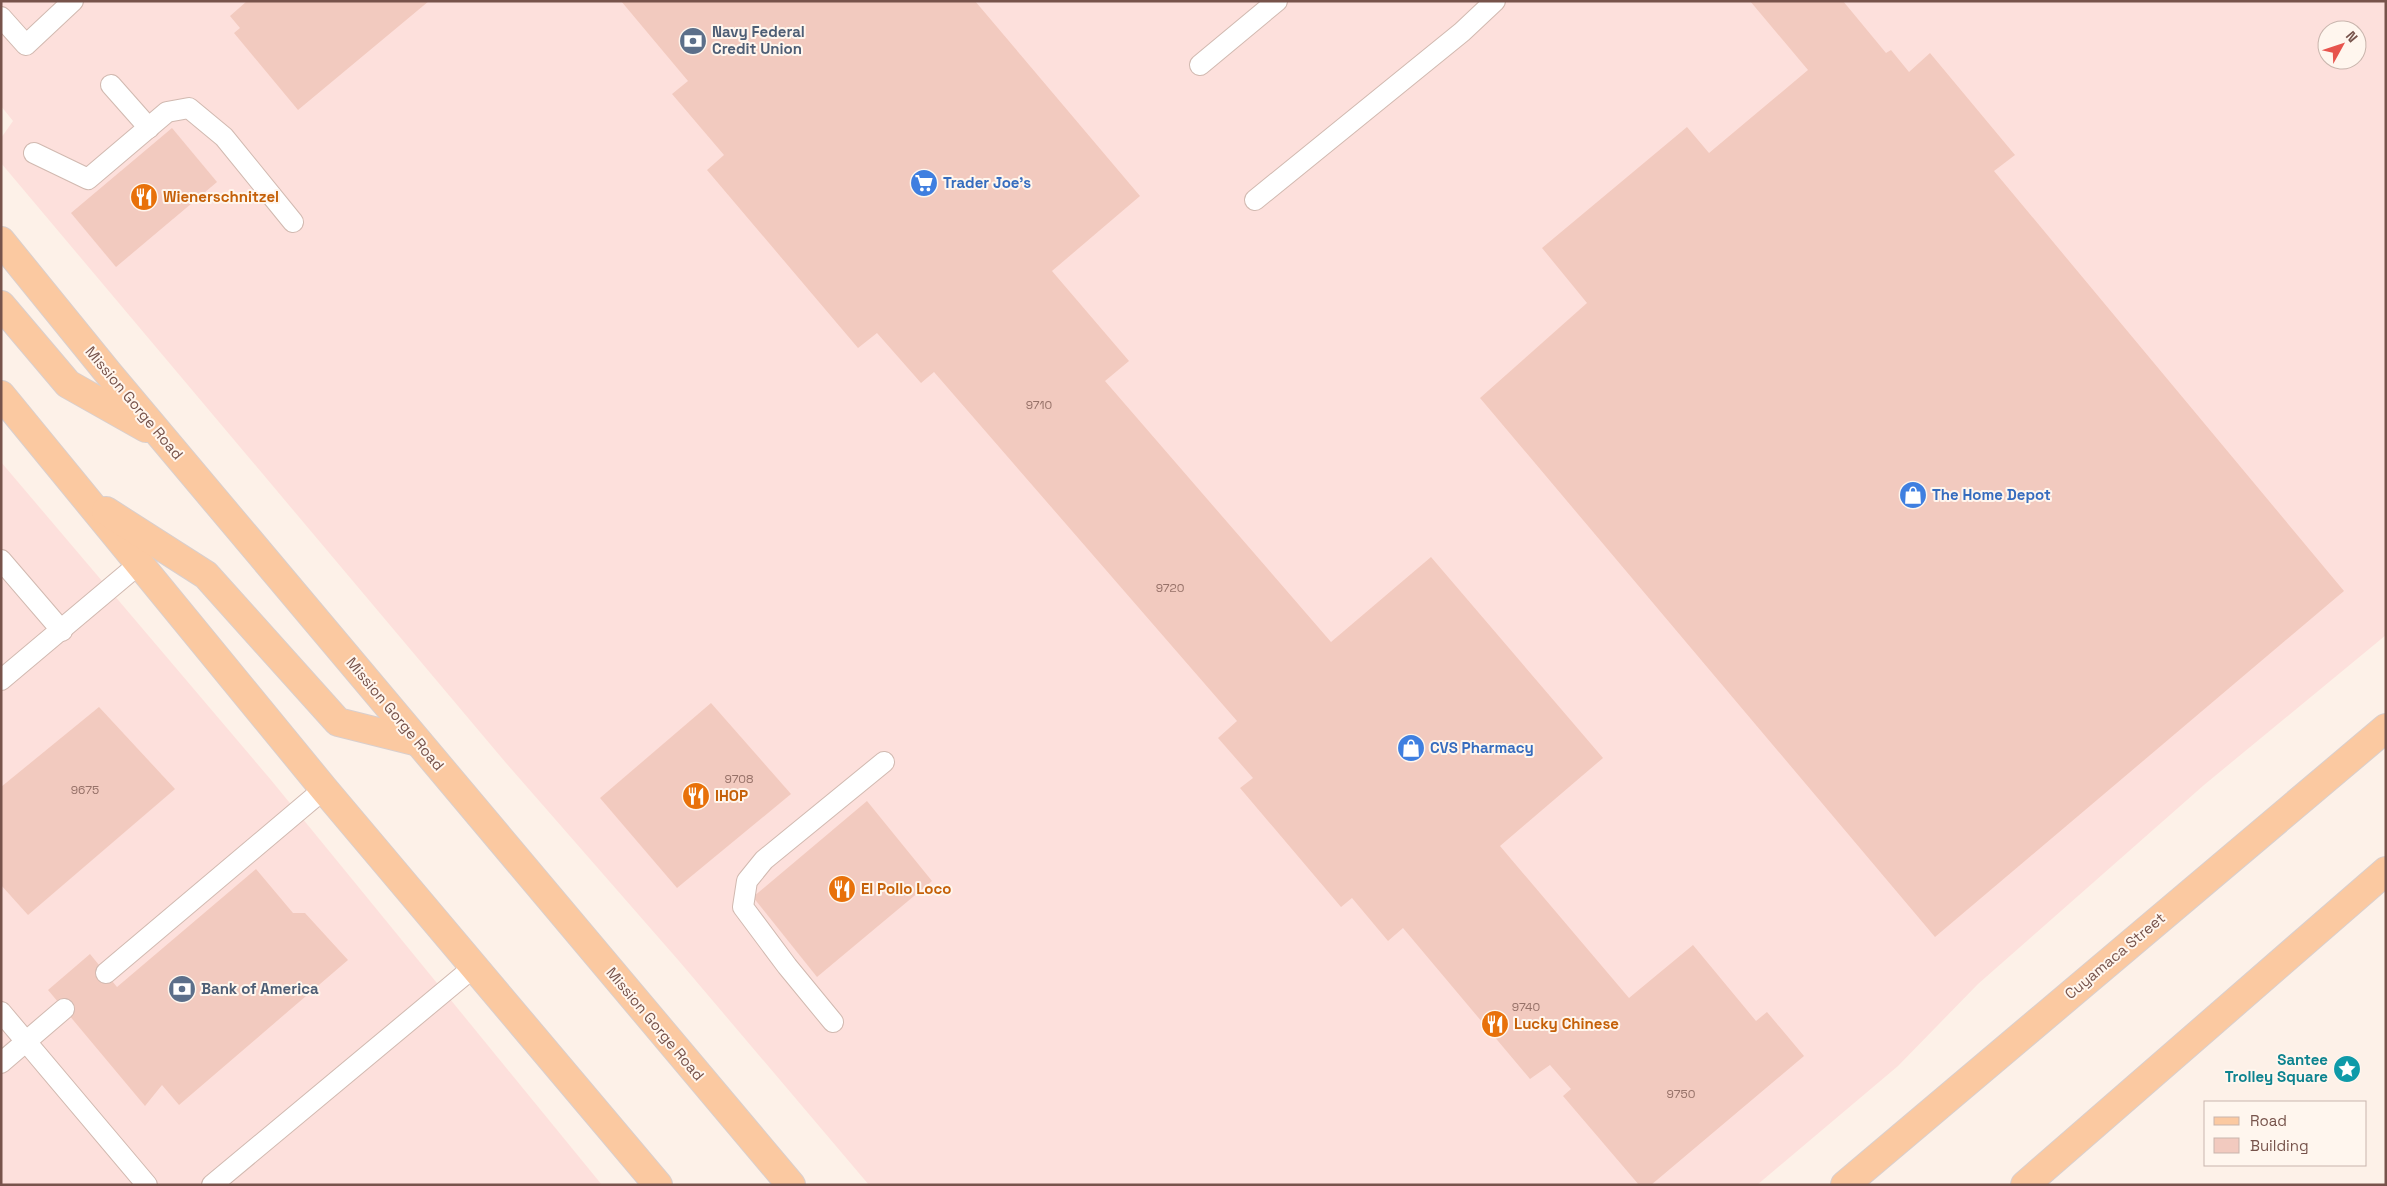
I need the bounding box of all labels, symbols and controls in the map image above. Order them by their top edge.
north arrow [2317,20,2367,70]
place label: Navy Federal Credit Union [712,22,805,58]
bank icon: Navy Federal Credit Union [678,26,708,56]
text: N [2342,27,2362,46]
supermarket icon: Trader Joe's [909,168,939,198]
place label: Trader Joe's [943,173,1031,192]
restaurant icon: Wienerschnitzel [129,182,159,212]
place label: Wienerschnitzel [163,187,279,206]
street label: Mission Gorge Road [81,342,187,463]
house number: 9710 [1026,397,1052,413]
shop icon: The Home Depot [1898,480,1928,510]
place label: The Home Depot [1932,485,2051,504]
house number: 9720 [1156,580,1184,596]
street label: Mission Gorge Road [342,653,448,774]
shop icon: CVS Pharmacy [1396,733,1426,763]
place label: CVS Pharmacy [1430,738,1534,757]
house number: 9708 [725,771,753,787]
restaurant icon: IHOP [681,781,711,811]
house number: 9675 [71,782,99,798]
place label: IHOP [715,786,748,805]
restaurant icon: El Pollo Loco [827,874,857,904]
place label: El Pollo Loco [861,879,951,898]
street label: Cuyamaca Street [2061,908,2169,1003]
street label: Mission Gorge Road [602,963,708,1084]
bank icon: Bank of America [167,974,197,1004]
place label: Bank of America [201,979,319,998]
house number: 9740 [1512,999,1540,1015]
restaurant icon: Lucky Chinese [1480,1009,1510,1039]
place label: Lucky Chinese [1514,1014,1619,1033]
place label: Santee Trolley Square [2225,1050,2328,1086]
place icon: Santee Trolley Square [2332,1054,2362,1084]
house number: 9750 [1667,1086,1695,1102]
legend [2204,1101,2367,1166]
text: Road [2250,1111,2287,1130]
text: Building [2250,1136,2309,1155]

